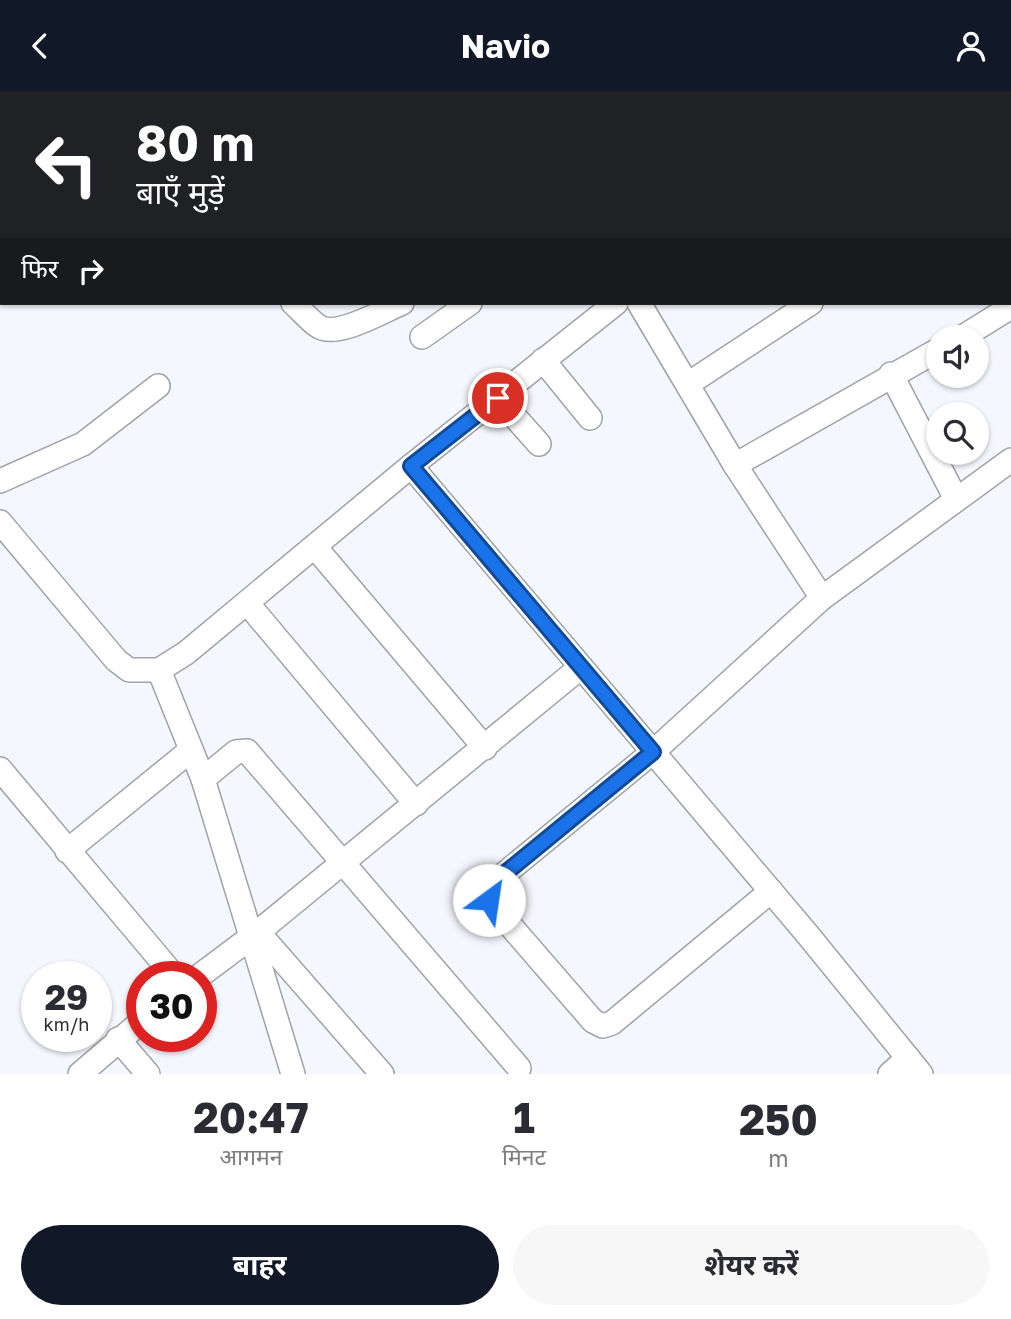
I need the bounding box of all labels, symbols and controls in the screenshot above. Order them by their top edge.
icon: back [21,27,59,65]
text: Navio [461,27,550,65]
icon: person [952,27,990,65]
text: 80 m [136,113,254,172]
icon: left [21,119,112,210]
text: बाएँ मुड़ें [136,173,225,211]
icon: right [72,252,110,290]
text: फिर [21,253,58,284]
map controls [926,325,989,465]
button: sound [926,325,989,388]
pin [468,368,528,428]
icon: arrive [479,379,517,417]
button: search [926,402,989,465]
position arrow [452,863,526,937]
speed limit sign: 30 [126,961,217,1052]
text: 29 [45,976,88,1018]
text: km/h [44,1013,89,1035]
text: 20:47 [193,1092,309,1142]
text: 1 [513,1092,535,1142]
text: 250 [739,1094,818,1144]
text: आगमन [219,1142,282,1170]
text: मिनट [502,1142,546,1170]
text: m [768,1144,789,1172]
button: बाहर [21,1225,499,1305]
button: शेयर करें [513,1225,990,1305]

